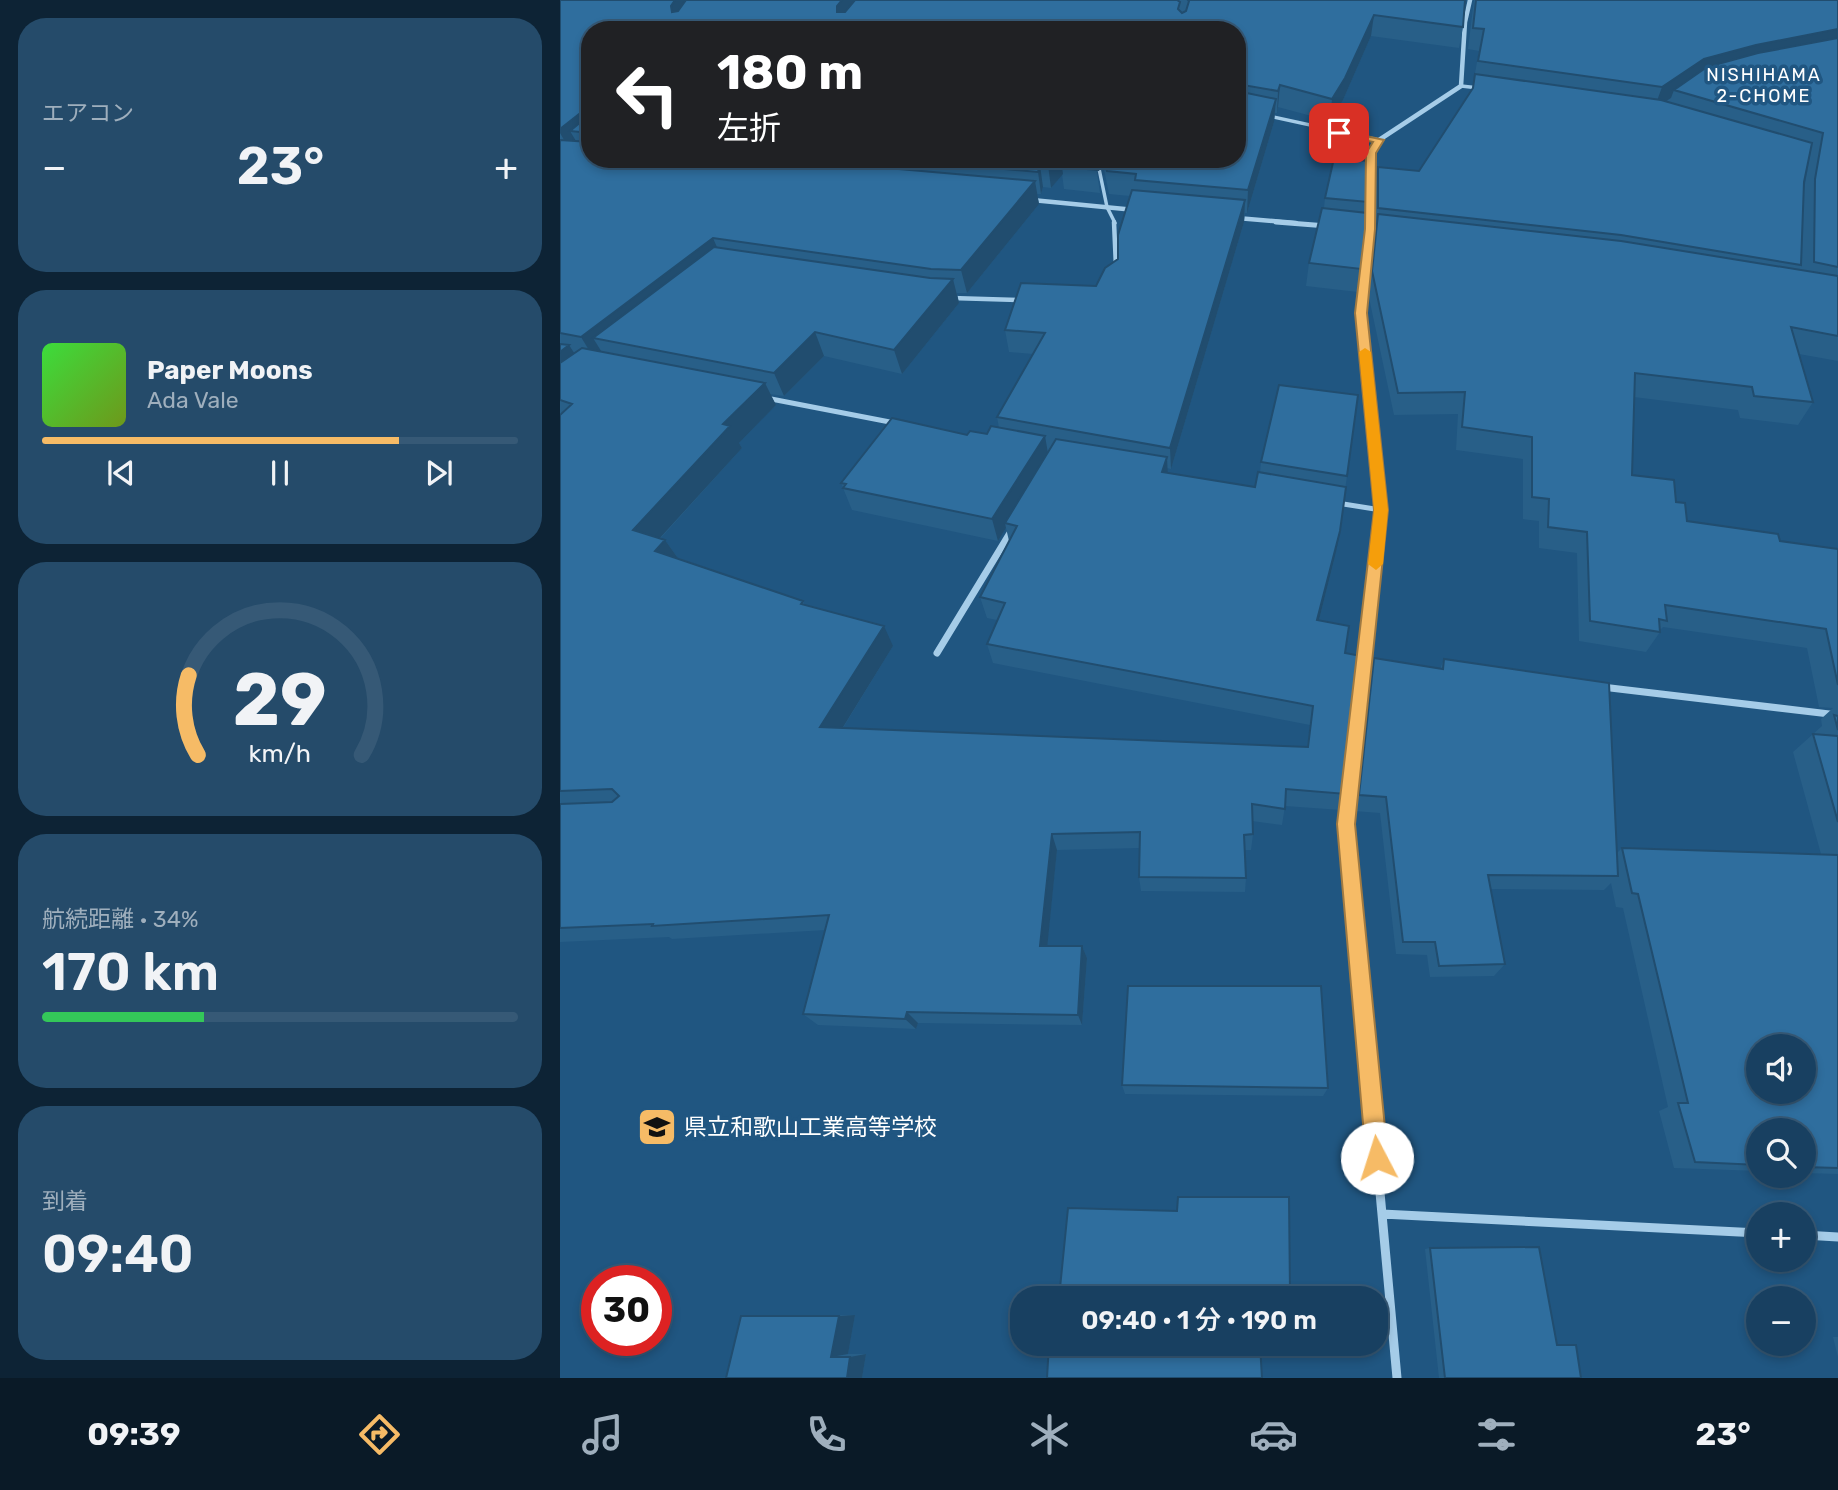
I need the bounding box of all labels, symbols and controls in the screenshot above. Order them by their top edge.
text: 180 m [717,43,863,101]
icon: left [602,49,693,140]
district label: NISHIHAMA 2-CHOME [1706,64,1822,107]
text: エアコン [42,99,134,127]
pin [1309,103,1369,163]
text: 左折 [717,109,781,147]
icon: arrive [1320,114,1358,152]
text: 23° [237,135,324,197]
text: − [42,144,67,190]
text: + [494,144,518,190]
text: Paper Moons [147,355,313,386]
text: Ada Vale [147,386,239,414]
icon: previous [102,454,140,492]
icon: pause [261,454,299,492]
icon: next [420,454,458,492]
text: 29 [233,657,327,743]
text: km/h [249,739,311,768]
text: 航続距離 · 34% [42,905,198,933]
text: 170 km [42,941,219,1003]
map controls [1746,1034,1816,1356]
button: sound [1746,1034,1816,1104]
school or university icon: 県立和歌山工業高等学校 [636,1106,678,1148]
place label: 県立和歌山工業高等学校 [684,1113,937,1141]
button: search [1746,1118,1816,1188]
position arrow [1340,1121,1414,1195]
text: 到着 [42,1187,88,1215]
button: + [1746,1202,1816,1272]
text: 09:40 [42,1223,194,1285]
speed limit sign: 30 [581,1265,672,1356]
button: − [1746,1286,1816,1356]
text: 09:40 · 1 分 · 190 m [1081,1305,1317,1336]
icon: directions [355,1410,404,1459]
icon: music [578,1410,627,1459]
icon: phone [802,1410,851,1459]
icon: climate [1025,1410,1074,1459]
icon: car [1249,1410,1298,1459]
icon: filters [1472,1410,1521,1459]
text: 09:39 [87,1415,180,1453]
text: 23° [1696,1415,1751,1453]

